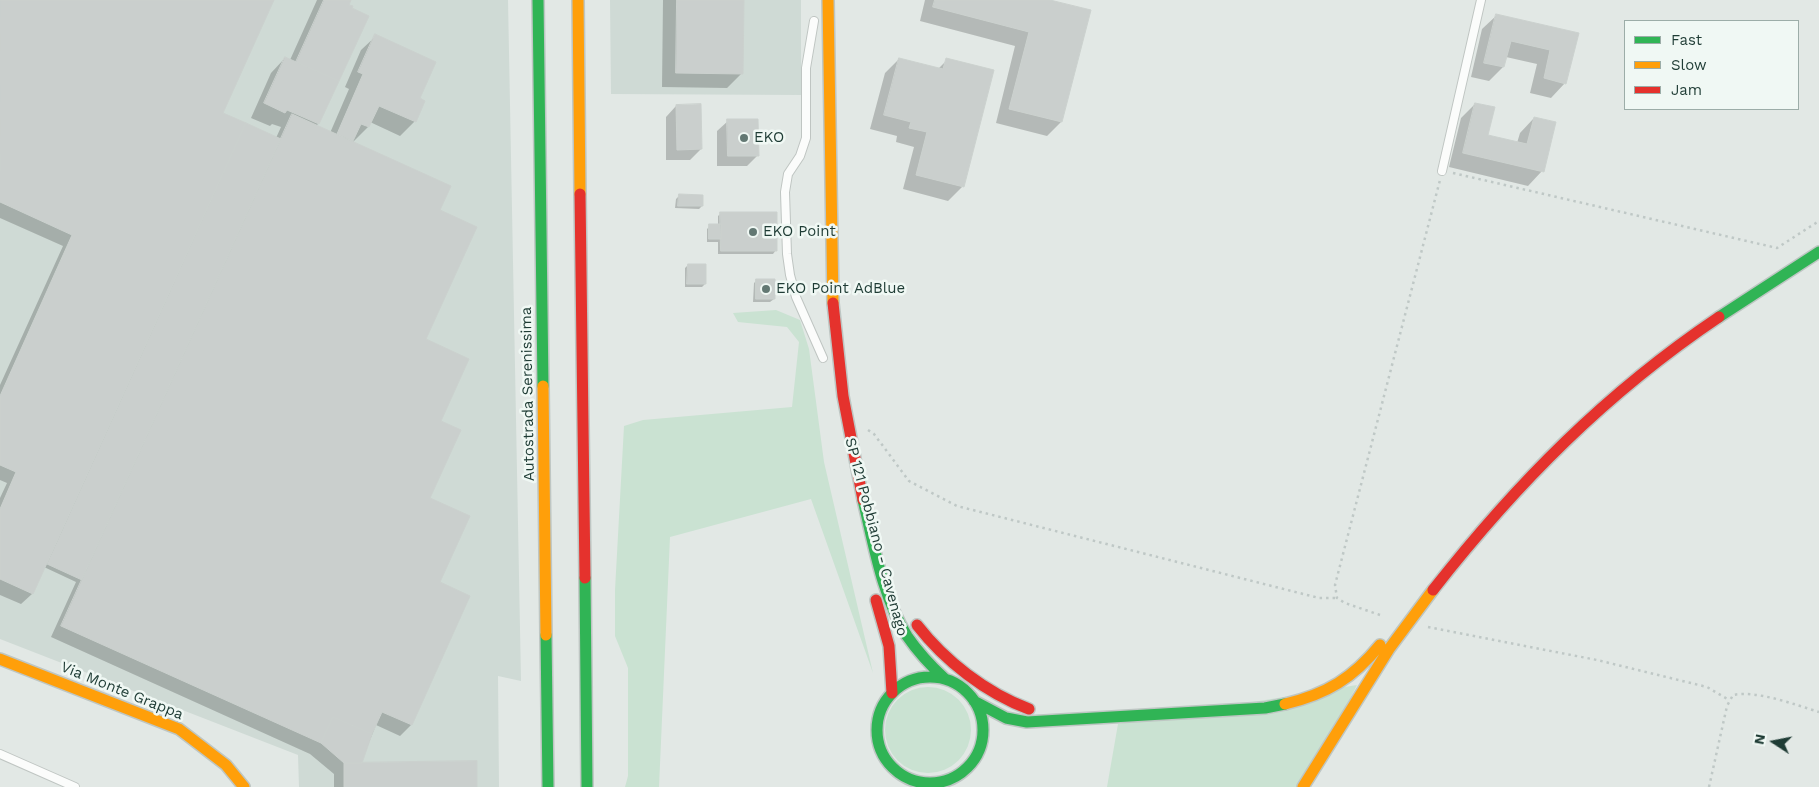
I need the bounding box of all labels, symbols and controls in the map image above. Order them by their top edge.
legend [1624,20,1799,110]
text: Fast [1671,31,1702,49]
text: Slow [1671,56,1707,74]
text: Jam [1671,81,1702,99]
place label: EKO [754,129,784,147]
marker: EKO [738,132,750,144]
place label: EKO Point [763,223,836,241]
marker: EKO Point [747,226,759,238]
place label: EKO Point AdBlue [776,280,905,298]
marker: EKO Point AdBlue [760,283,772,295]
street label: Autostrada Serenissima [517,307,539,481]
street label: SP 121 Pobbiano - Cavenago [841,436,911,638]
street label: Via Monte Grappa [58,658,186,724]
north arrow [1749,717,1799,767]
text: N [1750,733,1768,746]

